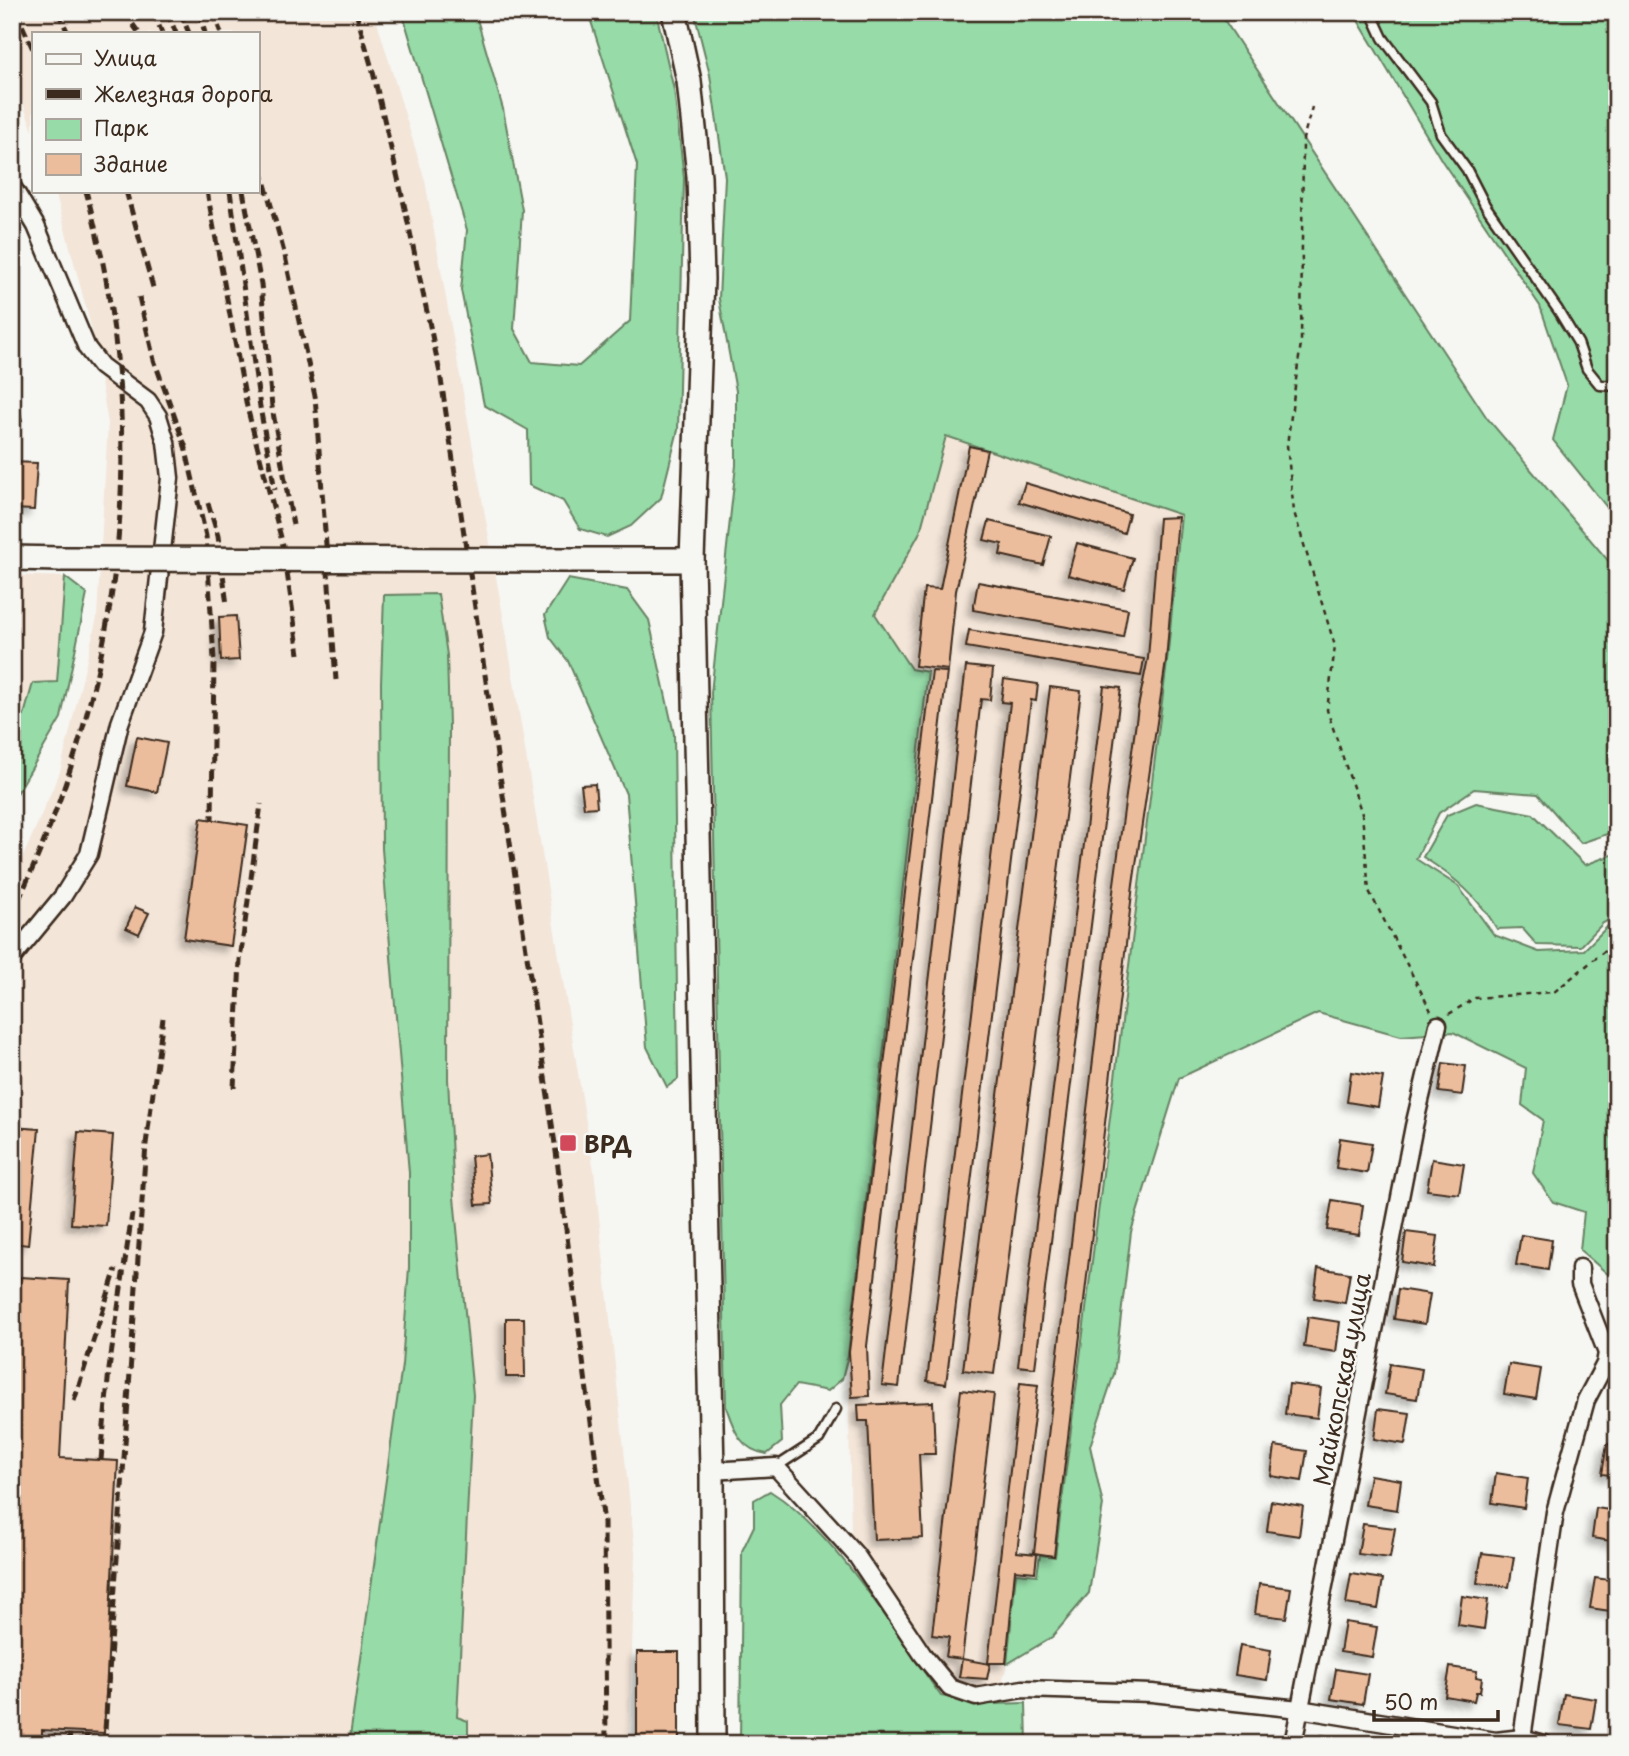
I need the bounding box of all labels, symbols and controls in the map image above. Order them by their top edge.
legend [32,32,259,192]
text: Улица [94,41,157,73]
text: Железная дорога [94,77,272,109]
text: Парк [94,111,149,143]
text: Здание [94,147,168,179]
place label: ВРД [584,1126,632,1161]
marker: ВРД [558,1133,578,1153]
street label: Майкопская улица [1303,1269,1379,1488]
scale bar [1374,1679,1498,1723]
text: 50 m [1384,1685,1438,1717]

